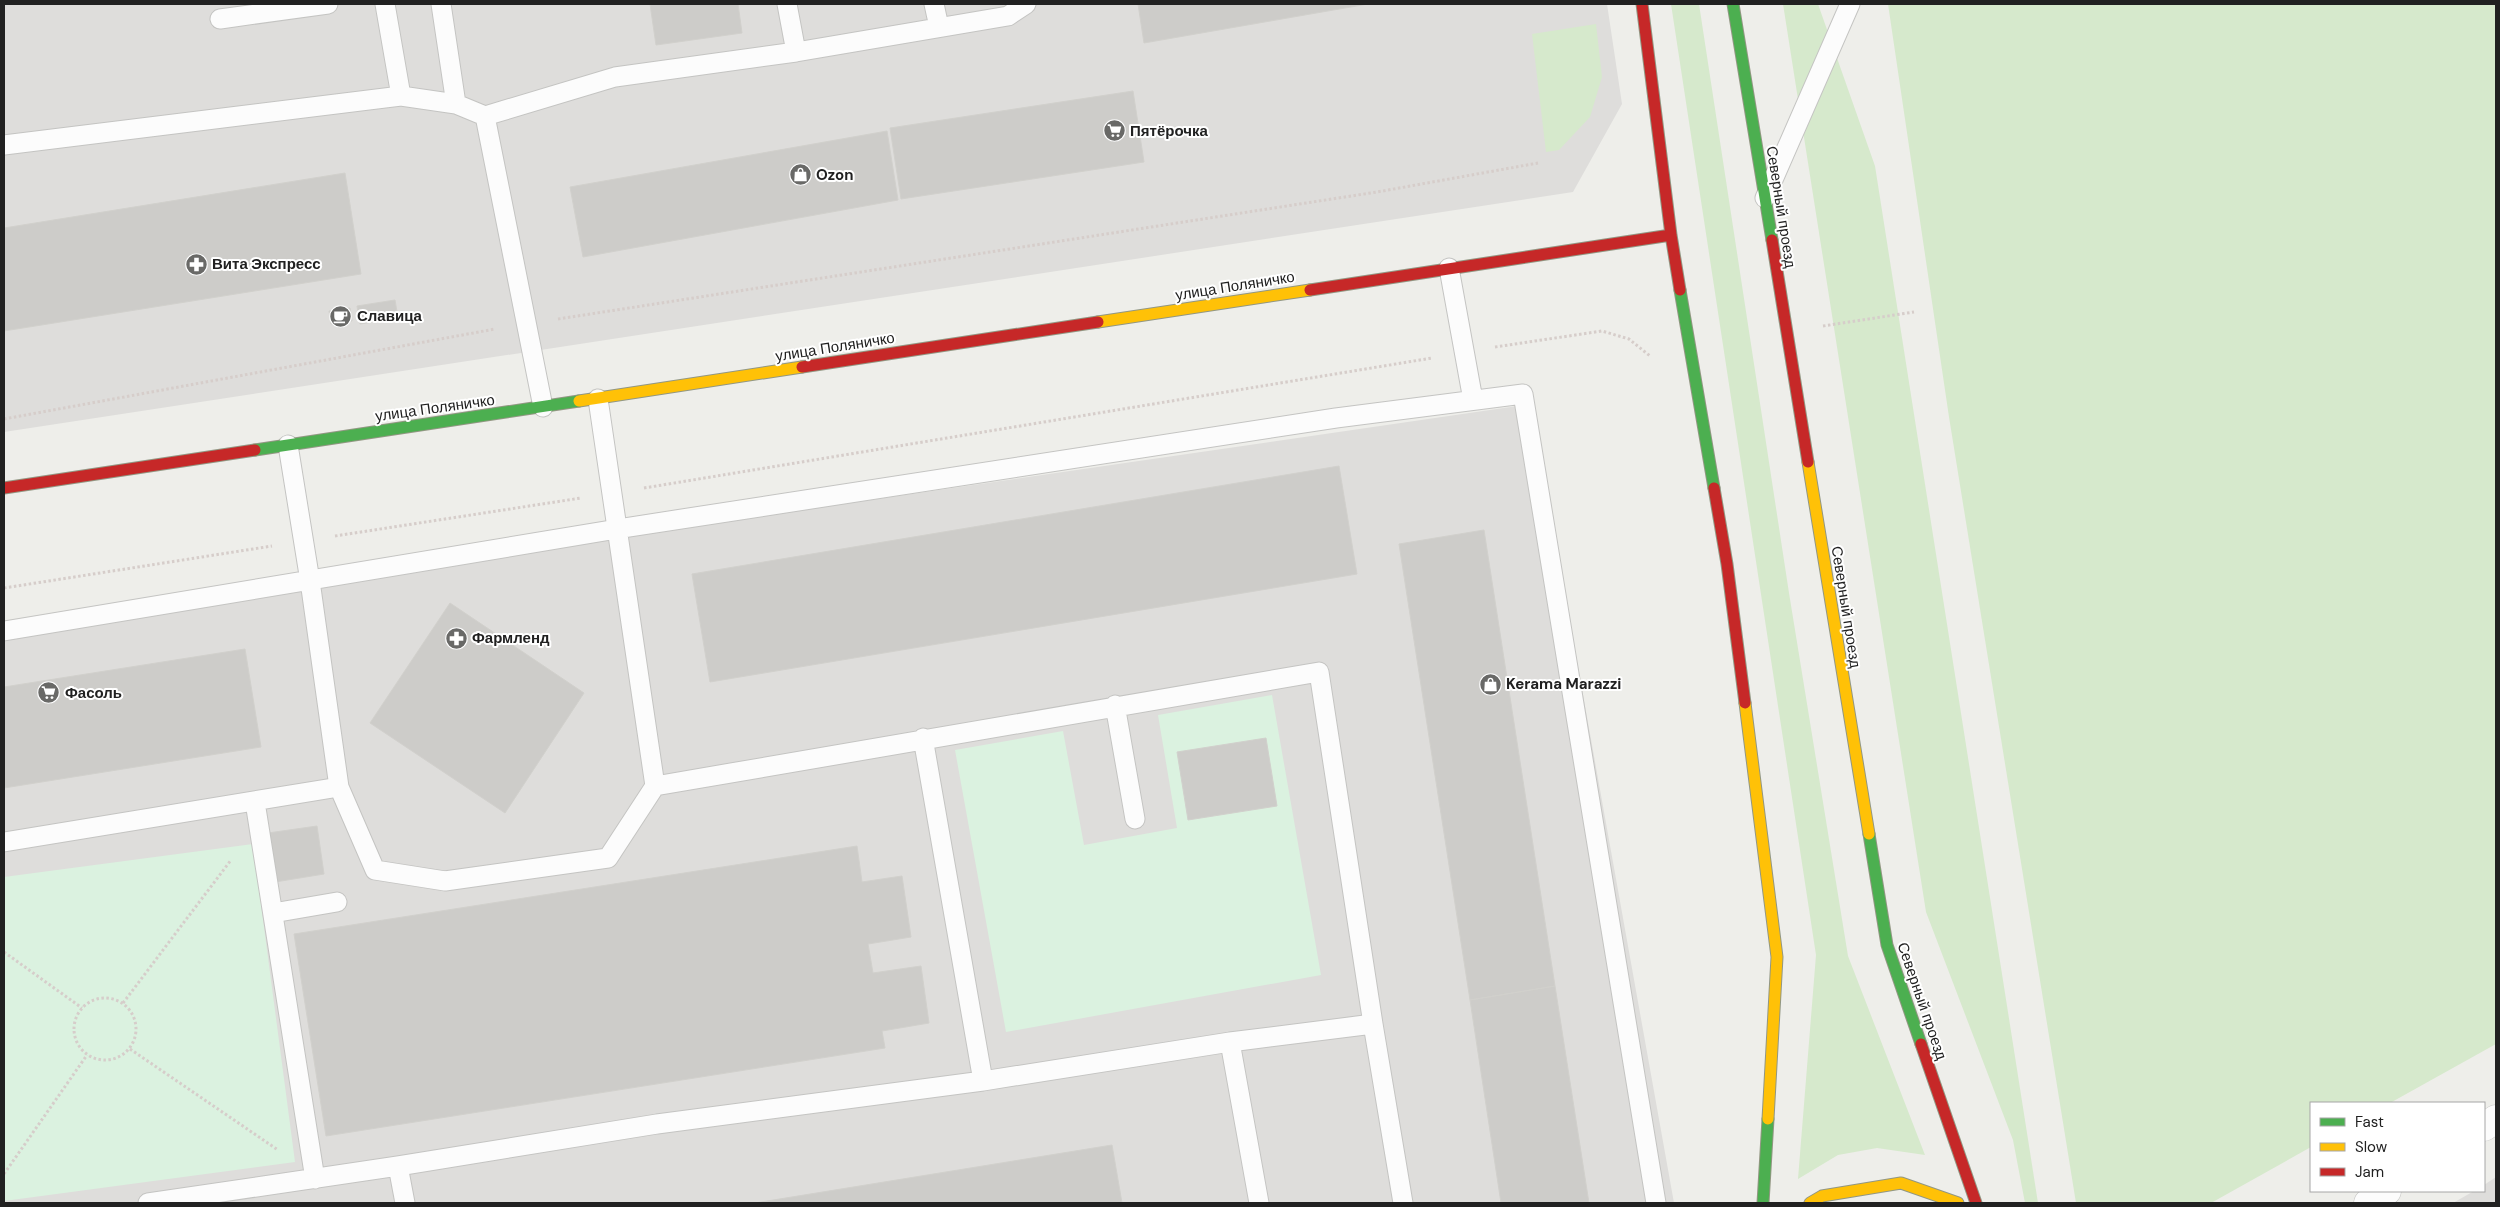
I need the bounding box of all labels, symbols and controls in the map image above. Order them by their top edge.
supermarket icon: Пятёрочка [1102,119,1126,143]
place label: Пятёрочка [1130,121,1208,141]
street label: Северный проезд [1761,145,1801,270]
shop icon: Ozon [788,163,812,187]
place label: Ozon [816,165,854,185]
pharmacy icon: Вита Экспресс [184,252,208,276]
place label: Вита Экспресс [212,254,321,274]
street label: улица Поляничко [1174,267,1296,305]
cafe icon: Славица [329,304,353,328]
place label: Славица [357,306,423,326]
street label: улица Поляничко [774,328,896,366]
street label: улица Поляничко [374,390,496,426]
street label: Северный проезд [1826,545,1866,670]
pharmacy icon: Фармленд [444,626,468,650]
place label: Фармленд [472,628,550,648]
shop icon: Kerama Marazzi [1478,672,1502,696]
place label: Kerama Marazzi [1506,674,1621,694]
supermarket icon: Фасоль [37,681,61,705]
place label: Фасоль [65,683,122,703]
street label: Северный проезд [1892,939,1952,1063]
legend [2310,1102,2485,1192]
text: Fast [2355,1112,2384,1132]
text: Slow [2355,1137,2388,1157]
text: Jam [2355,1162,2384,1182]

